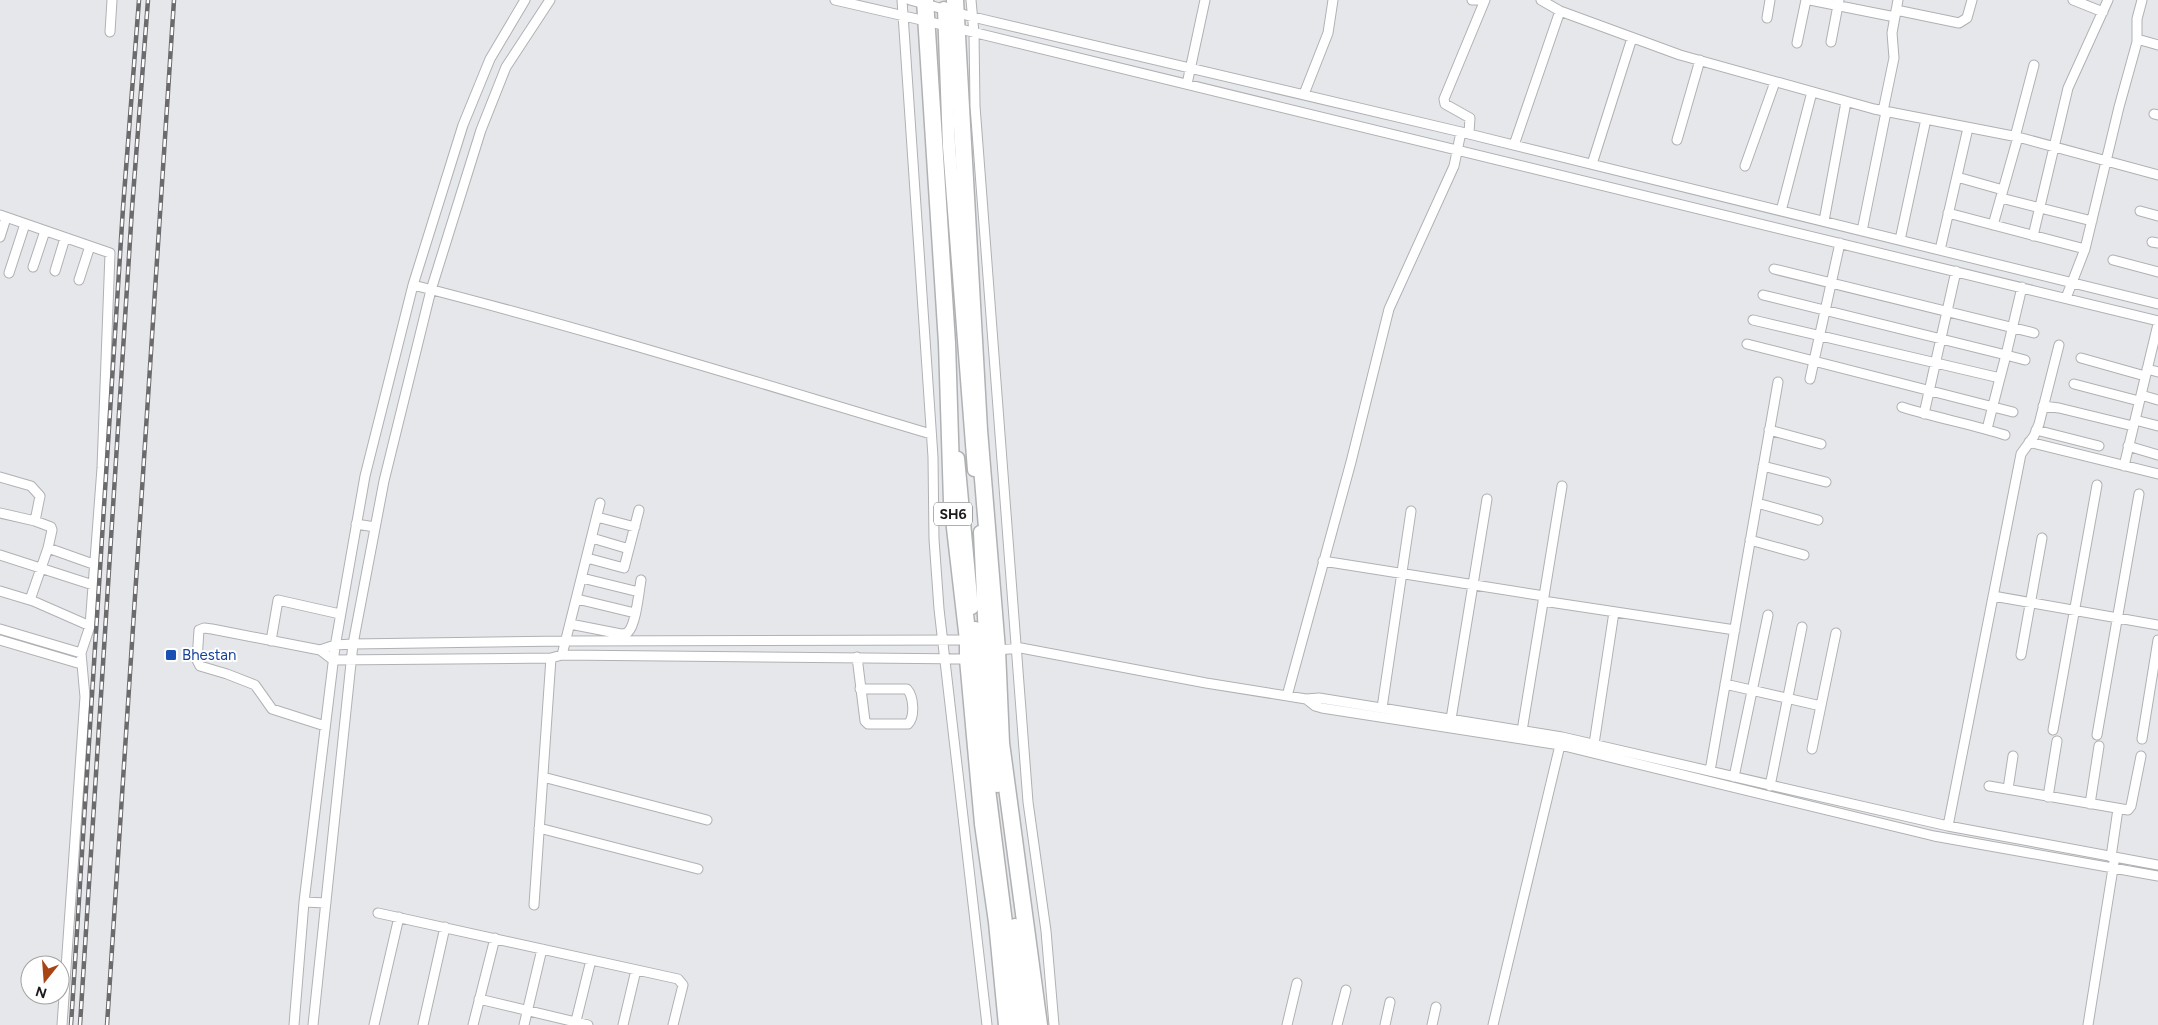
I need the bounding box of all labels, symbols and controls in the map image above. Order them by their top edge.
road number: SH6 [934,502,972,526]
place label: Bhestan [182,646,236,664]
marker: Bhestan [164,648,178,662]
north arrow [20,955,70,1005]
text: N [34,982,49,1002]

